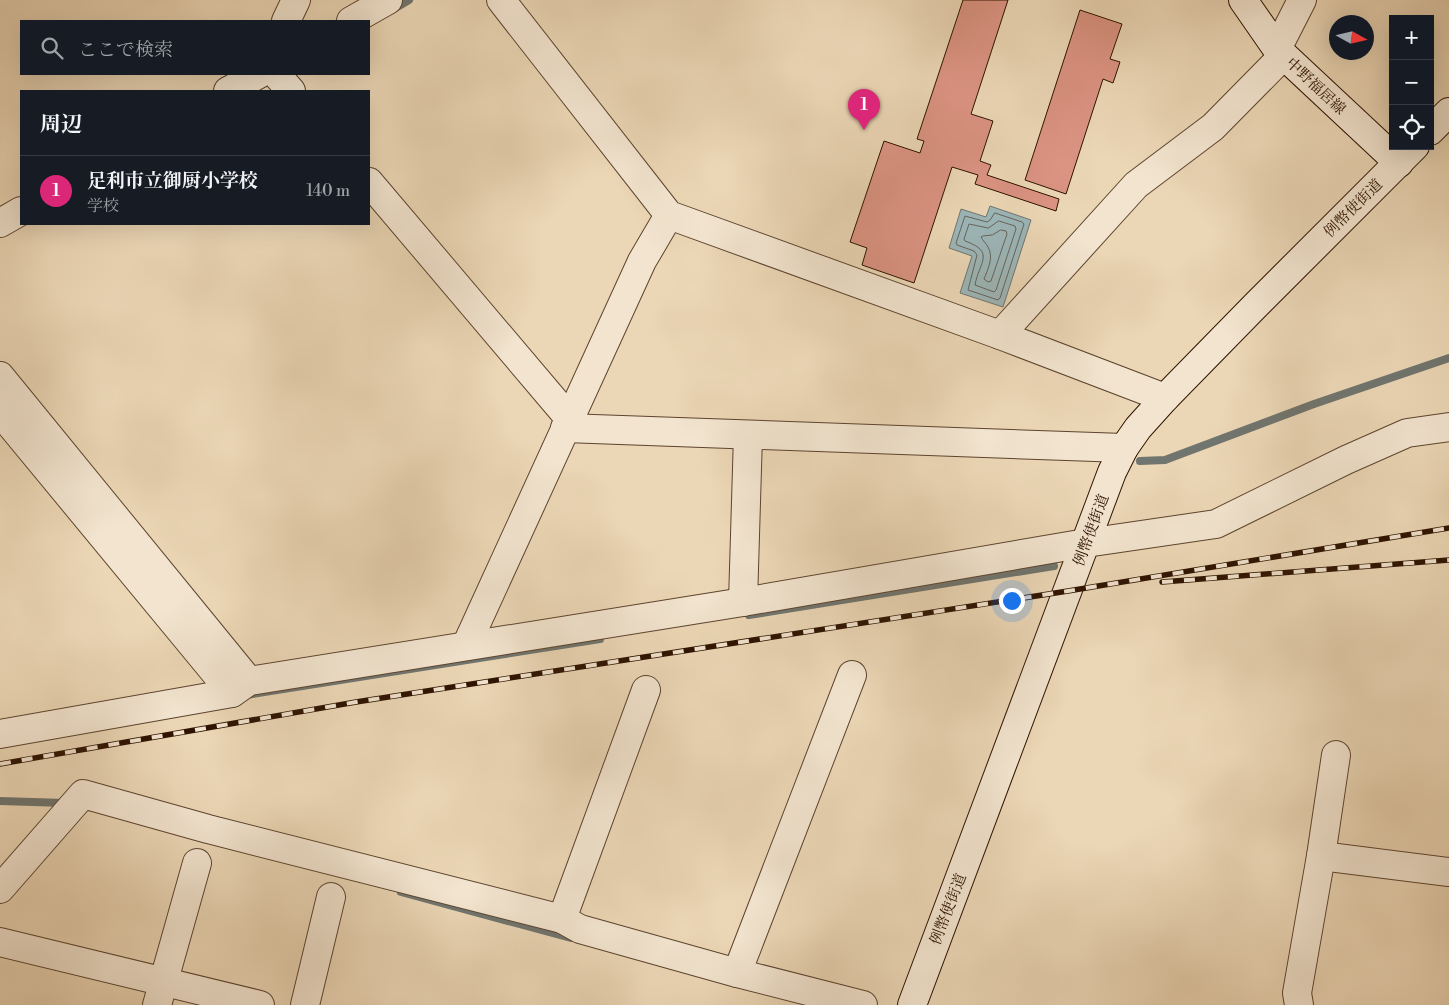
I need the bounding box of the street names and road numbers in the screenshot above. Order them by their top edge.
street label: 中野福居線 [1282,54,1350,119]
street label: 例幣使街道 [1320,175,1387,242]
street label: 例幣使街道 [1070,492,1113,569]
street label: 例幣使街道 [926,871,971,948]

